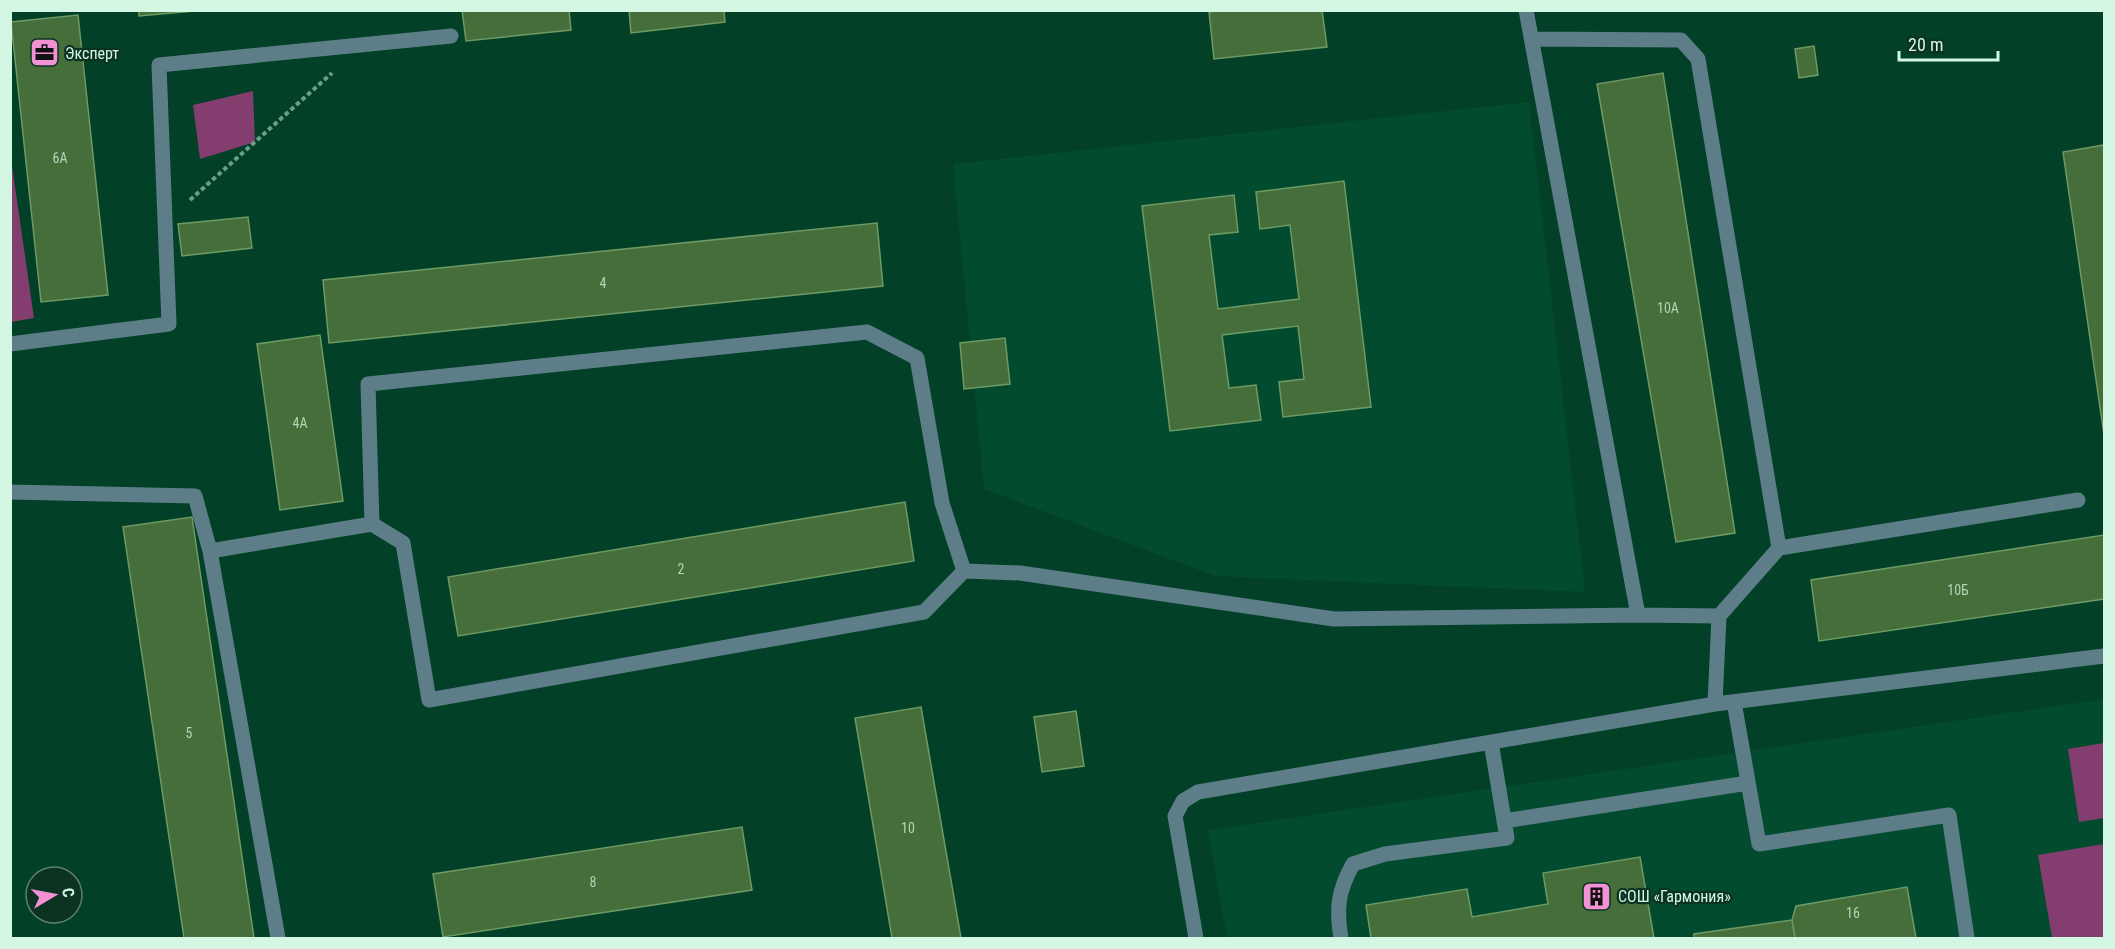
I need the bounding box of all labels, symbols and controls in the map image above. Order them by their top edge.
scale bar [1899,24,1998,62]
text: 20 m [1908,34,1943,55]
office icon: Эксперт [28,37,60,69]
place label: Эксперт [65,44,119,63]
house number: 6А [53,150,67,166]
house number: 4 [600,275,607,291]
house number: 10А [1657,300,1679,316]
house number: 4А [293,415,307,431]
house number: 2 [678,561,685,577]
house number: 10Б [1947,582,1969,598]
house number: 5 [186,725,193,741]
house number: 10 [901,820,915,836]
north arrow [24,865,84,925]
house number: 8 [590,874,597,890]
building icon: СОШ «Гармония» [1581,880,1613,912]
text: С [58,886,78,899]
place label: СОШ «Гармония» [1618,887,1731,906]
house number: 16 [1846,905,1860,921]

